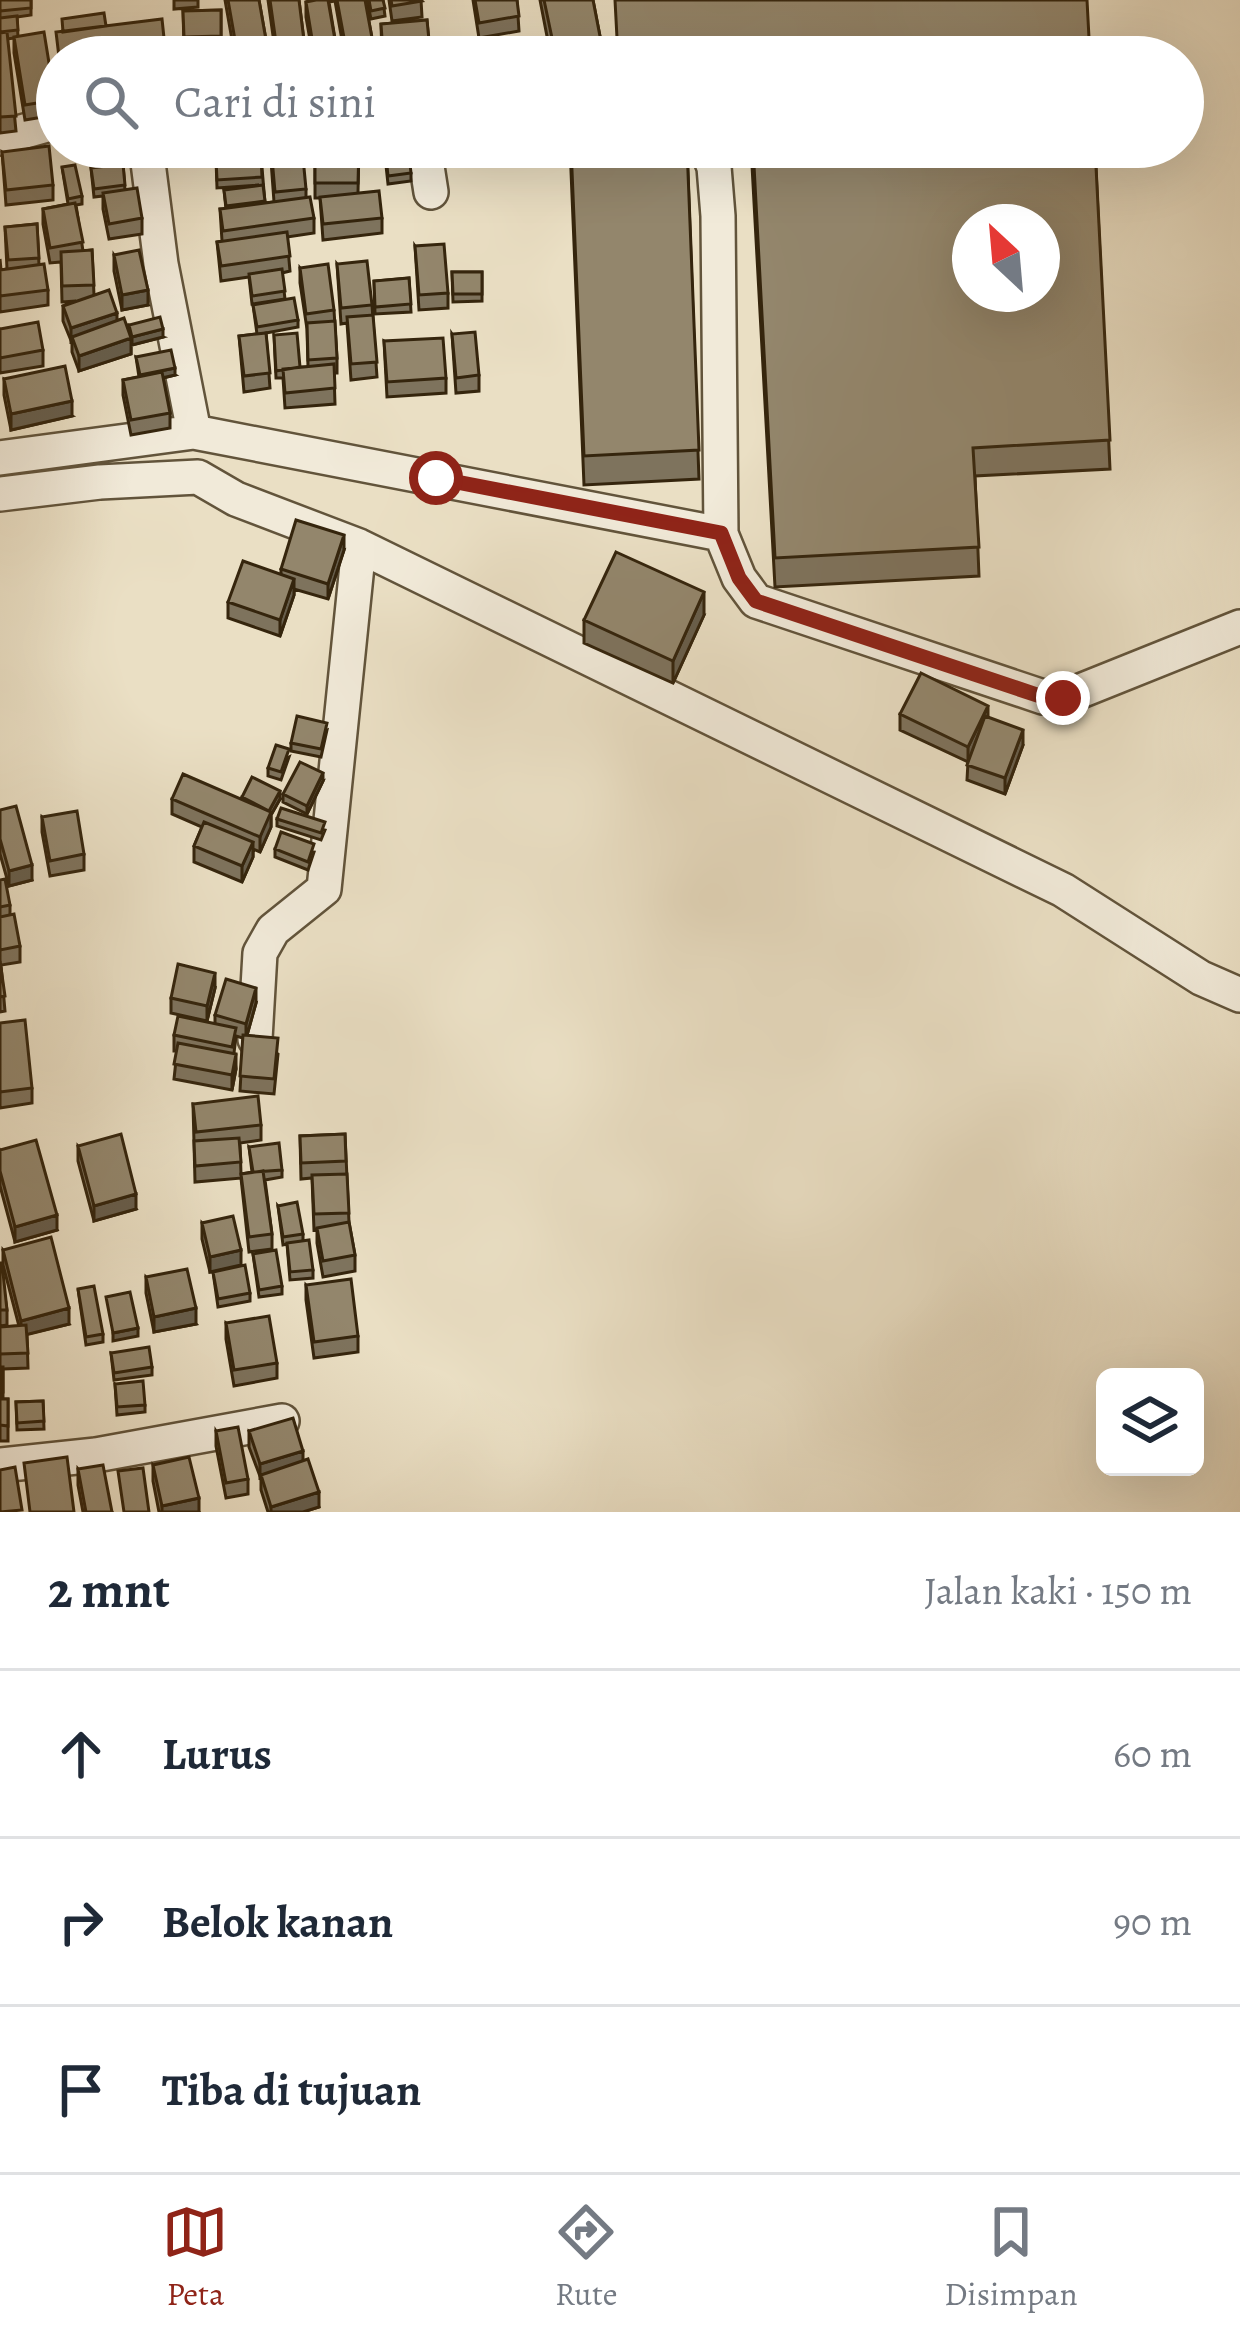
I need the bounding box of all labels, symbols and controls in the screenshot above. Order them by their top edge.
search box [36,36,1204,168]
icon: search [78,69,144,135]
text: Cari di sini [174,71,376,133]
north arrow [952,204,1060,312]
route start [409,451,463,505]
route end [1036,671,1090,725]
map controls [1096,1368,1204,1476]
button: layers [1096,1368,1204,1476]
text: 2 mnt [48,1555,170,1625]
text: Jalan kaki · 150 m [924,1564,1192,1617]
icon: ahead [48,1721,114,1787]
text: Lurus [162,1723,272,1785]
text: 60 m [1113,1727,1192,1780]
icon: right [48,1889,114,1955]
text: Belok kanan [162,1891,393,1953]
text: 90 m [1113,1895,1192,1948]
icon: arrive [48,2057,114,2123]
text: Tiba di tujuan [162,2059,421,2121]
tab: Peta [162,2199,228,2316]
tab: Rute [553,2199,619,2316]
tab: Disimpan [944,2199,1078,2316]

